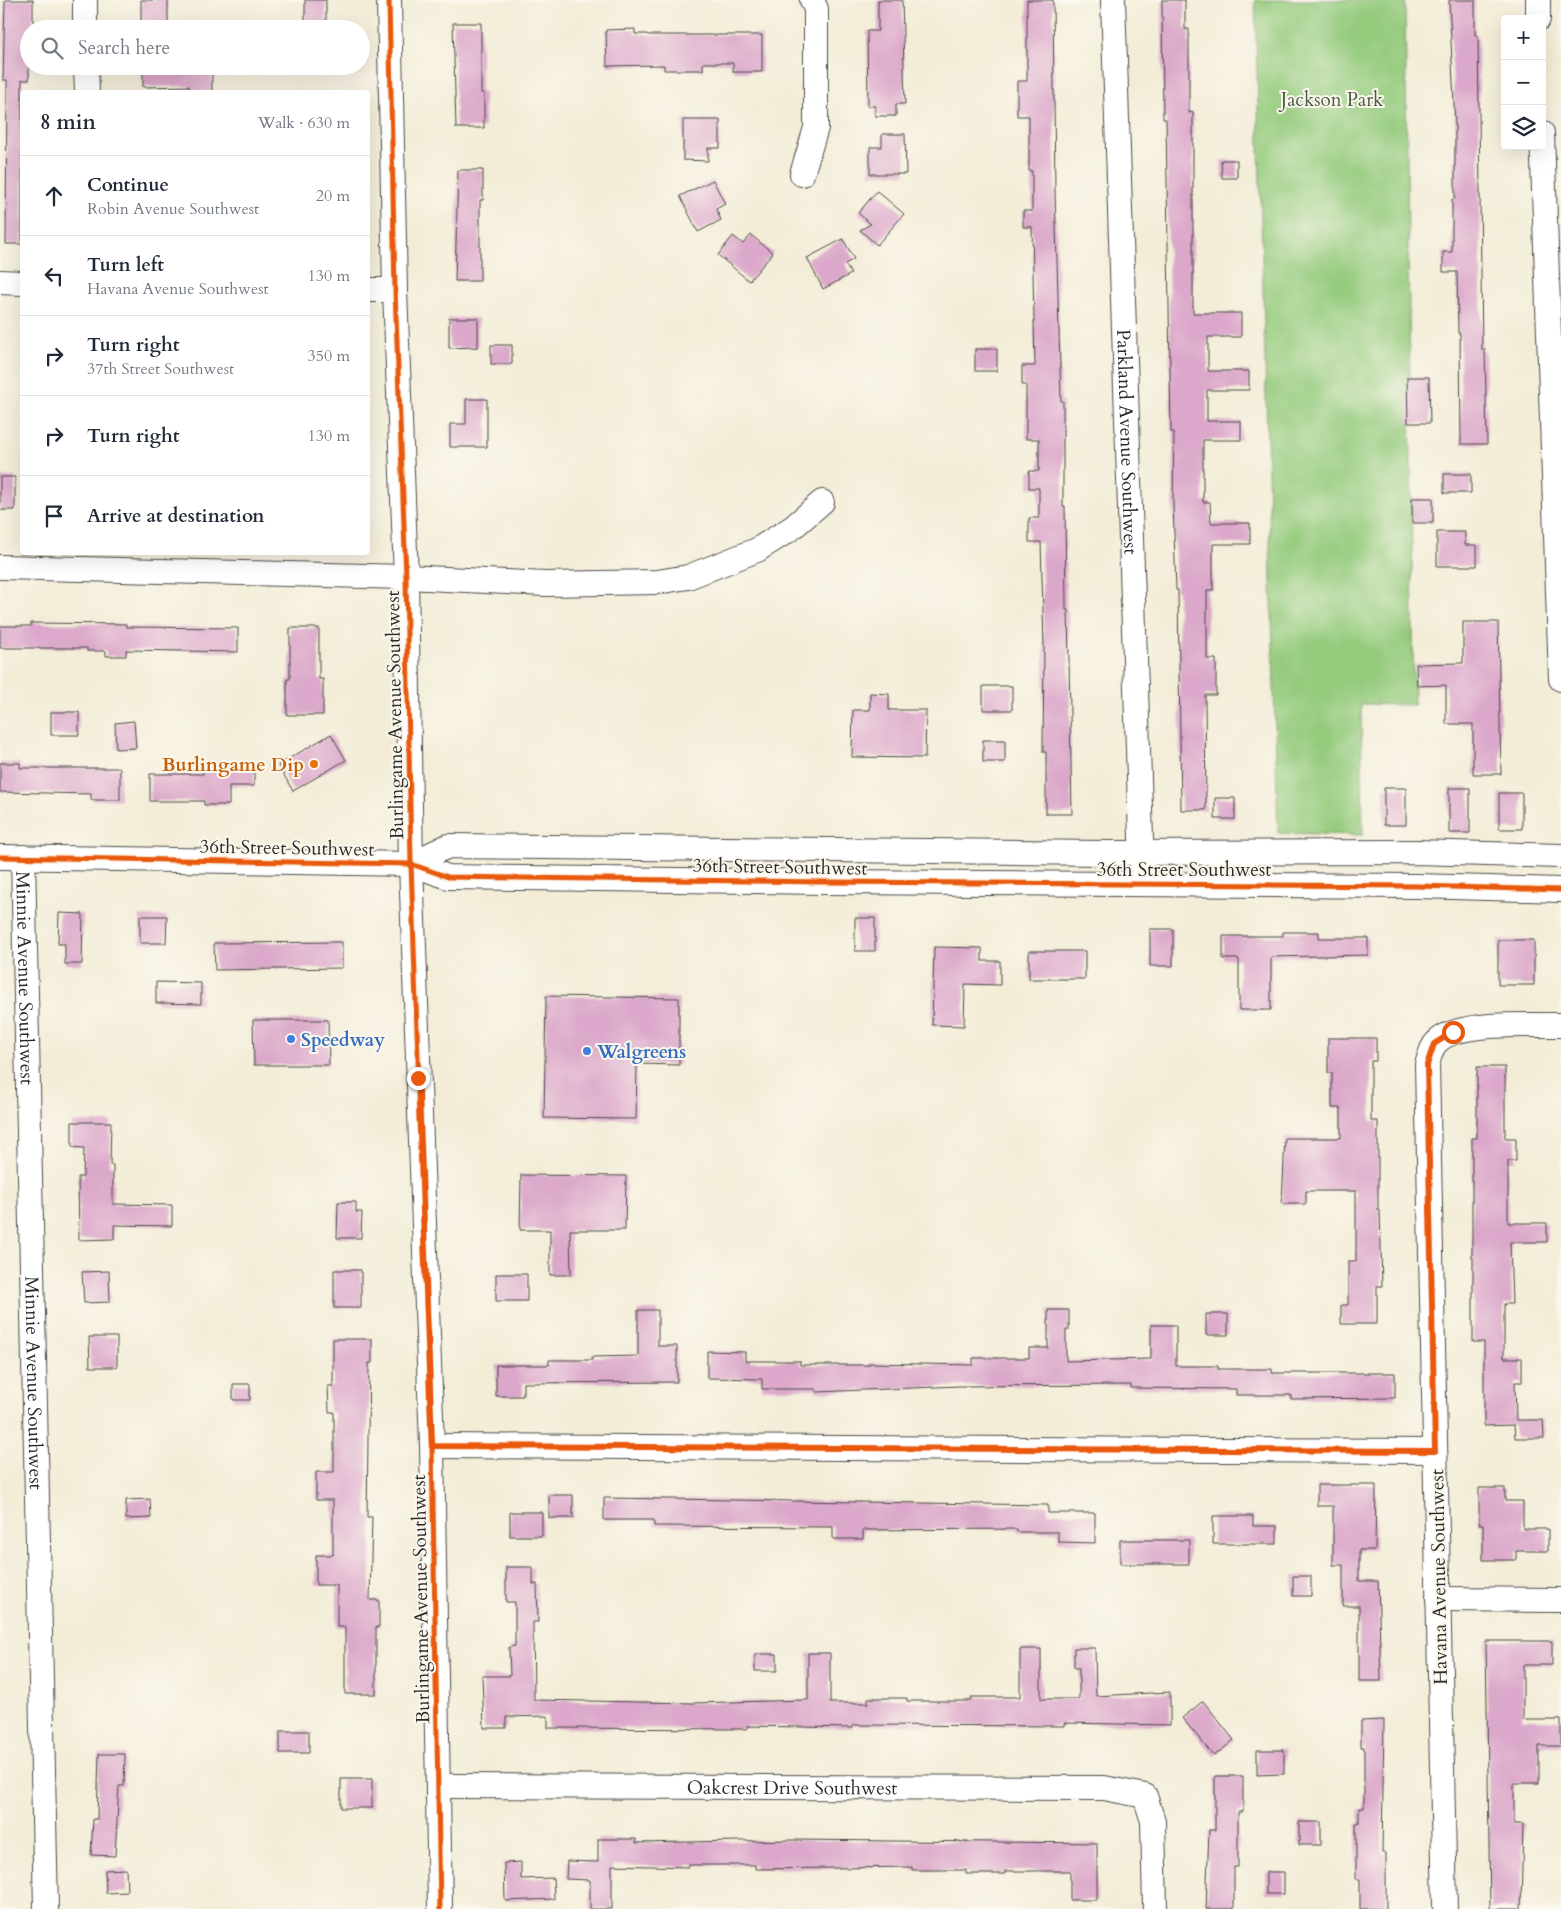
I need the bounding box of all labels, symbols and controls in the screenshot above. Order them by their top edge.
map controls [1501,15,1546,150]
button: + [1501,15,1546,60]
search box [20,20,370,75]
icon: search [38,34,66,62]
text: Search here [78,35,170,61]
button: − [1501,60,1546,105]
park label: Jackson Park [1278,87,1384,113]
button: layers [1501,105,1546,150]
text: 8 min [40,108,96,137]
text: Walk · 630 m [258,112,350,134]
text: Continue [87,172,169,198]
icon: ahead [40,182,68,210]
text: 20 m [316,185,350,207]
text: Robin Avenue Southwest [87,198,259,220]
text: Turn left [87,252,164,278]
icon: left [40,262,68,290]
text: 130 m [308,265,350,287]
text: Havana Avenue Southwest [87,278,269,300]
street label: Parkland Avenue Southwest [1110,329,1144,555]
text: Turn right [87,332,179,358]
icon: right [40,342,68,370]
text: 350 m [308,345,350,367]
text: 37th Street Southwest [87,358,234,380]
icon: right [40,422,68,450]
text: Turn right [87,423,179,449]
text: 130 m [308,425,350,447]
icon: arrive [40,502,68,530]
text: Arrive at destination [87,503,264,529]
street label: Burlingame Avenue Southwest [380,590,410,840]
place label: Burlingame Dip [162,752,304,778]
marker: Burlingame Dip [308,758,320,770]
street label: 36th Street Southwest [199,833,375,863]
street label: 36th Street Southwest [692,852,868,882]
street label: 36th Street Southwest [1097,857,1271,883]
street label: Minnie Avenue Southwest [9,871,40,1085]
route start [1442,1021,1465,1044]
place label: Speedway [301,1027,385,1053]
marker: Speedway [285,1033,297,1045]
place label: Walgreens [596,1039,686,1065]
marker: Walgreens [581,1045,593,1057]
route end [407,1067,430,1090]
street label: Minnie Avenue Southwest [18,1276,49,1490]
street label: Havana Avenue Southwest [1424,1469,1454,1685]
street label: Burlingame Avenue Southwest [406,1474,436,1724]
street label: Oakcrest Drive Southwest [687,1775,897,1801]

